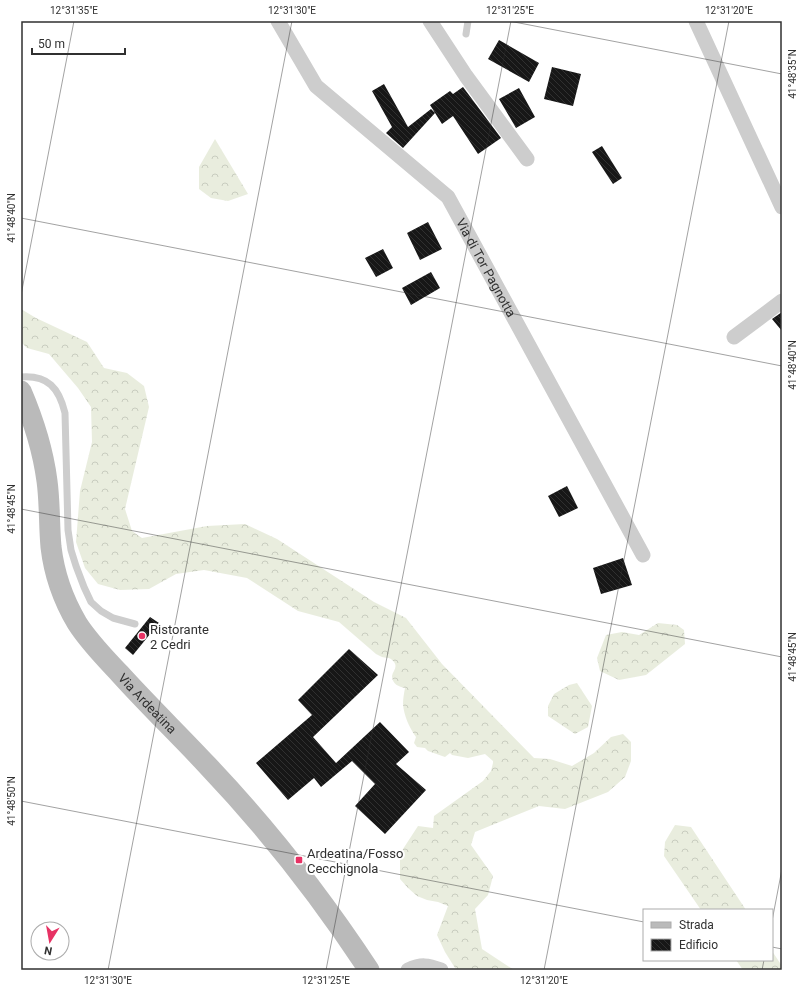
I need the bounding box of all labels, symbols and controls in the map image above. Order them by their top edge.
text: 12°31'35"E [50,5,98,16]
text: 12°31'30"E [268,5,316,16]
text: 12°31'25"E [486,5,534,16]
text: 12°31'20"E [705,5,753,16]
scale bar [32,30,125,56]
text: 50 m [38,37,65,51]
text: 41°48'35"N [787,49,798,99]
text: 41°48'40"N [6,193,17,243]
street label: Via di Tor Pagnotta [453,216,519,320]
text: 41°48'40"N [787,340,798,390]
text: 41°48'45"N [6,484,17,534]
place label: Ristorante 2 Cedri [150,622,209,652]
marker: Ristorante 2 Cedri [137,631,147,641]
text: 41°48'45"N [787,632,798,682]
street label: Via Ardeatina [115,670,180,737]
text: 41°48'50"N [6,776,17,826]
place label: Ardeatina/Fosso Cecchignola [307,846,403,876]
marker: Ardeatina/Fosso Cecchignola [294,855,304,865]
legend [643,909,773,961]
text: Strada [679,918,714,932]
north arrow [30,921,70,961]
text: Edificio [679,938,718,952]
text: N [43,943,53,957]
text: 12°31'30"E [84,975,132,986]
text: 12°31'25"E [302,975,350,986]
text: 12°31'20"E [520,975,568,986]

